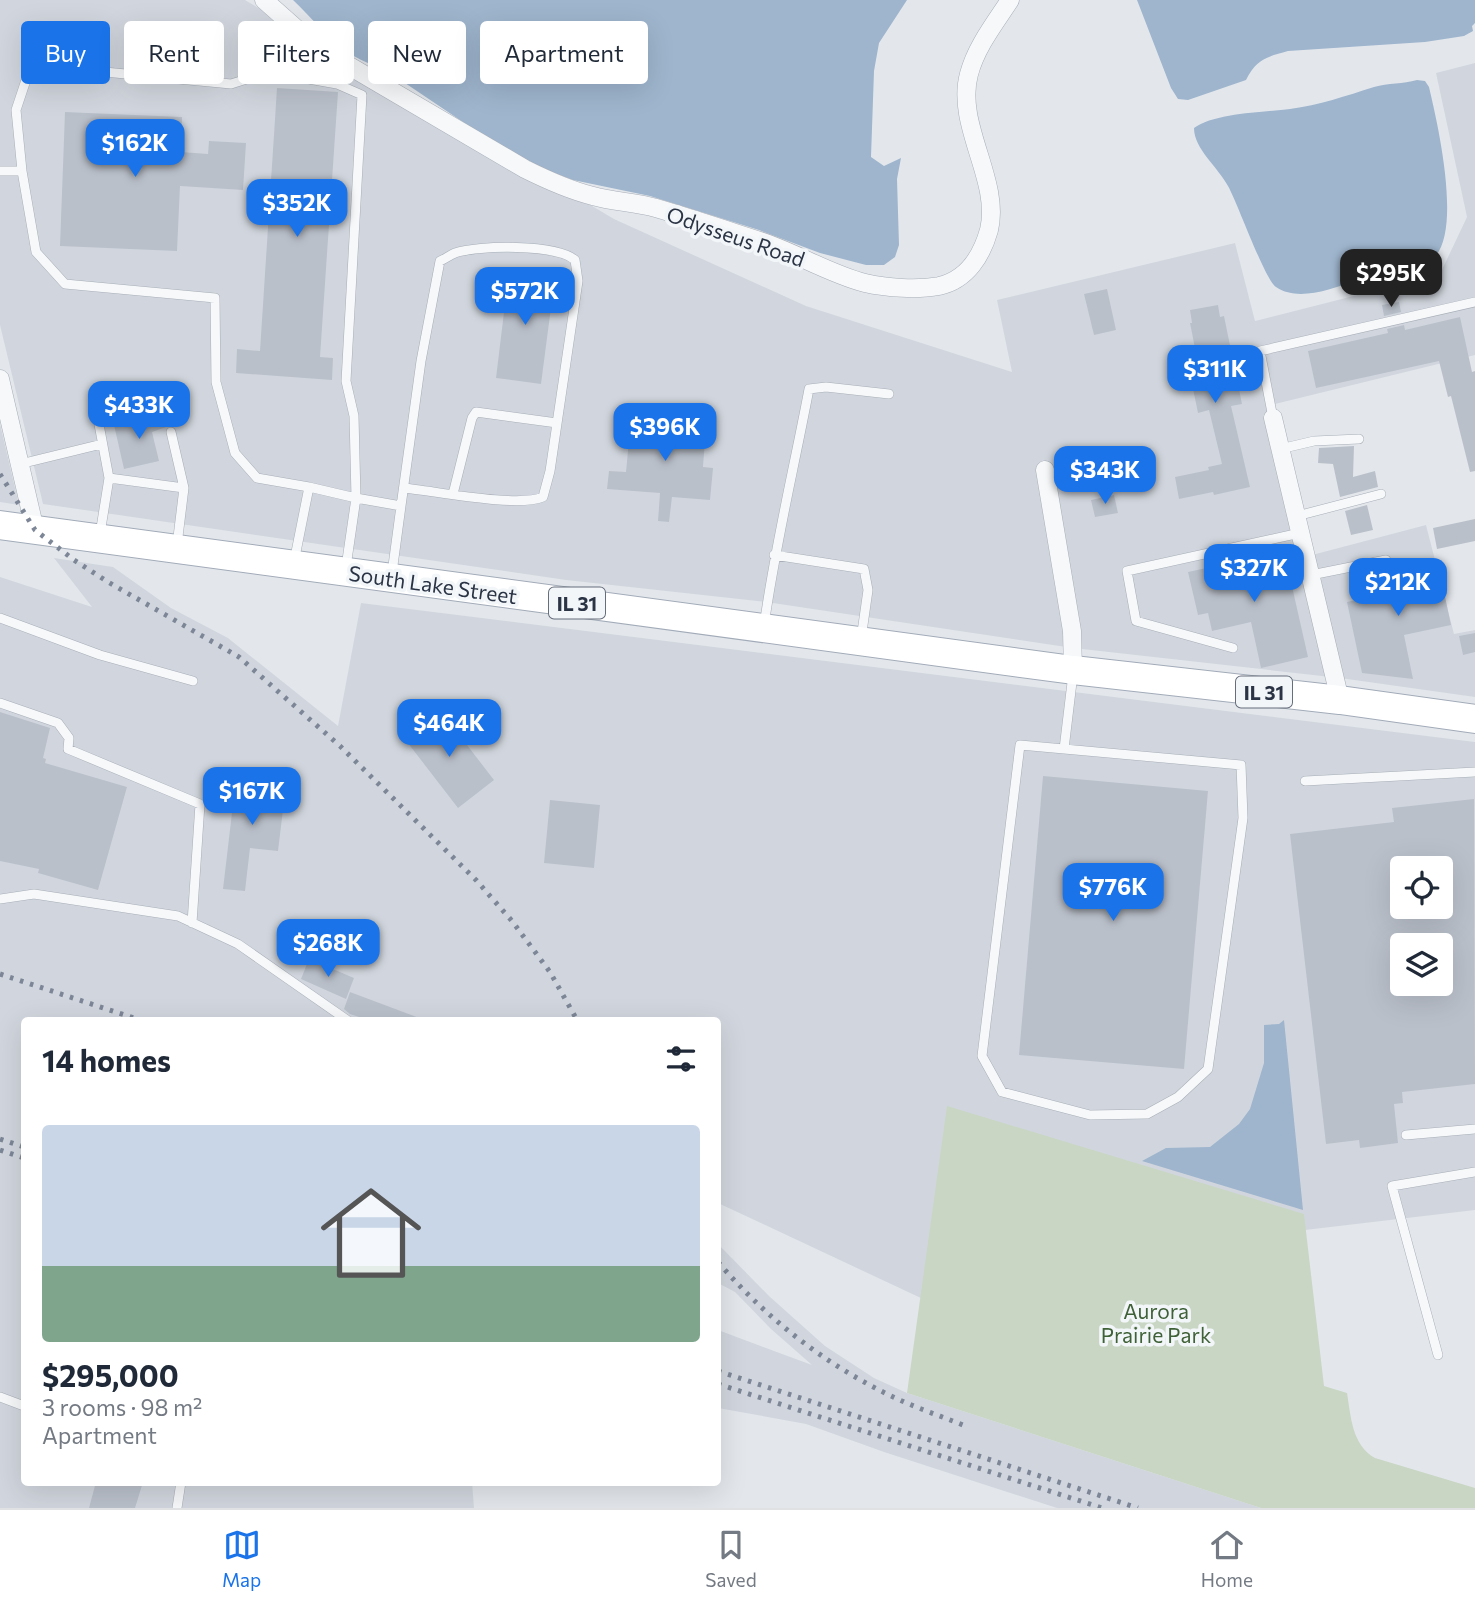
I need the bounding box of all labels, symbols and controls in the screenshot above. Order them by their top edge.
chip: Buy [21,21,110,84]
chip: Rent [124,21,224,84]
chip: Filters [238,21,354,84]
chip: New [368,21,466,84]
chip: Apartment [480,21,648,84]
pin: $162K [86,120,184,179]
text: $162K [102,128,168,156]
pin: $352K [248,180,346,239]
text: $352K [262,188,332,216]
street label: Odysseus Road [664,201,808,271]
pin: $295K [1342,250,1440,309]
text: $295K [1356,258,1426,286]
pin: $572K [476,268,574,327]
text: $572K [491,276,559,304]
pin: $311K [1166,346,1264,405]
text: $311K [1183,354,1247,382]
pin: $433K [90,382,188,441]
text: $433K [104,390,174,418]
pin: $396K [616,404,714,463]
text: $396K [629,412,701,440]
pin: $343K [1056,447,1154,506]
text: $343K [1070,455,1140,483]
pin: $327K [1205,544,1303,604]
text: $327K [1220,553,1288,581]
pin: $212K [1349,558,1447,618]
street label: South Lake Street [347,560,519,608]
text: $212K [1365,567,1431,595]
road number: IL 31 [549,588,605,618]
road number: IL 31 [1236,677,1292,708]
pin: $464K [400,700,498,759]
text: $464K [413,708,485,736]
pin: $167K [203,768,301,827]
text: $167K [219,776,285,804]
map controls [1390,856,1453,996]
button: locate [1390,856,1453,919]
pin: $776K [1064,864,1162,923]
text: $776K [1079,872,1147,900]
pin: $268K [279,920,377,979]
text: $268K [293,928,363,956]
button: layers [1390,933,1453,996]
icon: filters [662,1040,700,1078]
text: 14 homes [42,1041,171,1078]
icon: home [308,1170,434,1296]
park label: Aurora Prairie Park [1101,1298,1211,1347]
text: $295,000 [42,1356,179,1393]
text: 3 rooms · 98 m² [42,1393,202,1421]
text: Apartment [42,1421,157,1449]
tab: Map [222,1526,261,1591]
tab: Saved [705,1526,757,1591]
tab: Home [1201,1526,1253,1591]

